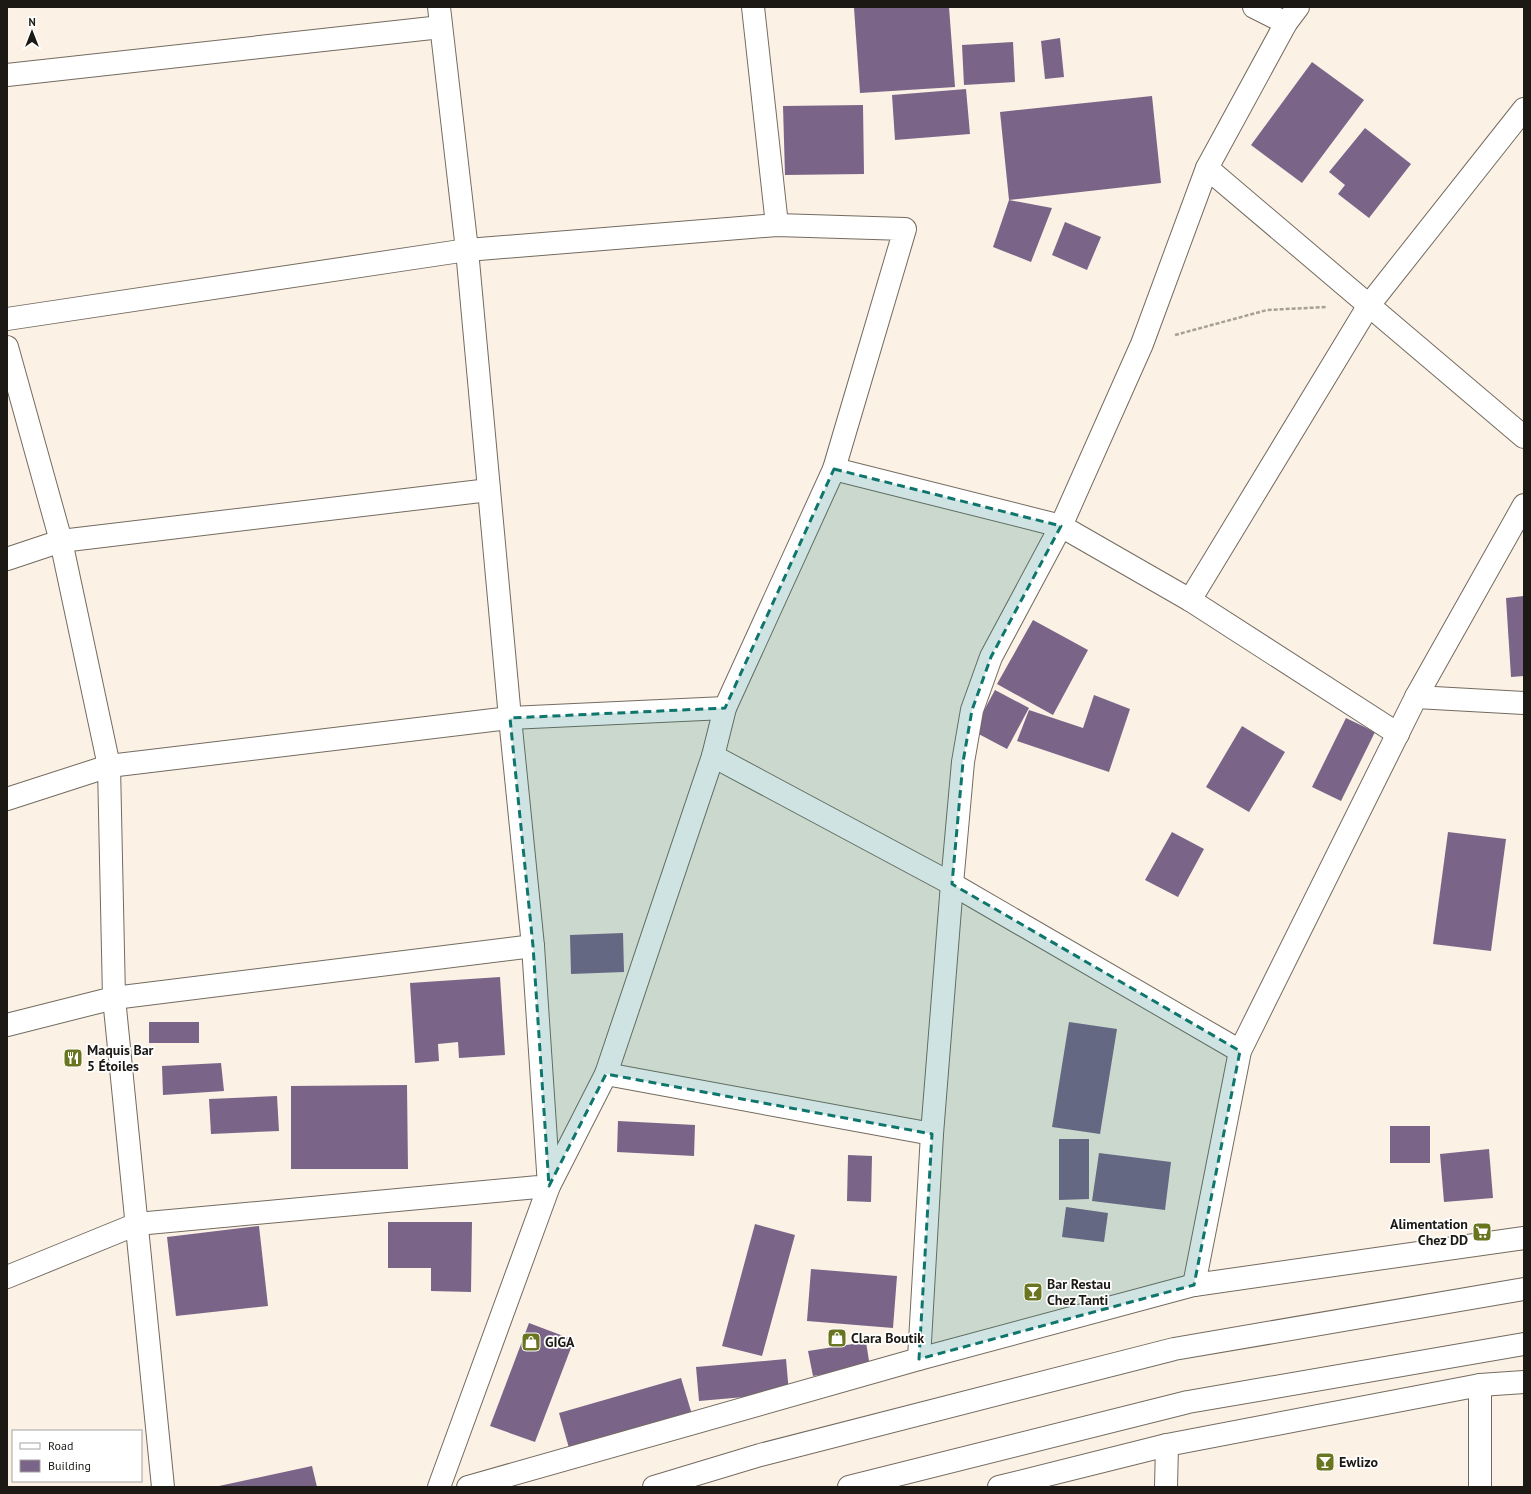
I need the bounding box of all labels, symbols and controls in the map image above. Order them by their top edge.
north arrow [12,12,52,52]
text: N [28,15,36,29]
place label: Maquis Bar 5 Étoiles [87,1041,154,1075]
restaurant icon: Maquis Bar 5 Étoiles [62,1047,84,1069]
place label: Alimentation Chez DD [1390,1215,1468,1249]
supermarket icon: Alimentation Chez DD [1471,1221,1493,1243]
place label: Bar Restau Chez Tanti [1047,1275,1111,1309]
bar icon: Bar Restau Chez Tanti [1022,1281,1044,1303]
shop icon: Clara Boutik [826,1327,848,1349]
place label: Clara Boutik [851,1329,924,1347]
shop icon: GIGA [520,1331,542,1353]
place label: GIGA [545,1333,575,1351]
legend [12,1430,142,1482]
text: Road [48,1438,73,1453]
bar icon: Ewlizo [1314,1451,1336,1473]
place label: Ewlizo [1339,1453,1379,1471]
text: Building [48,1458,91,1473]

